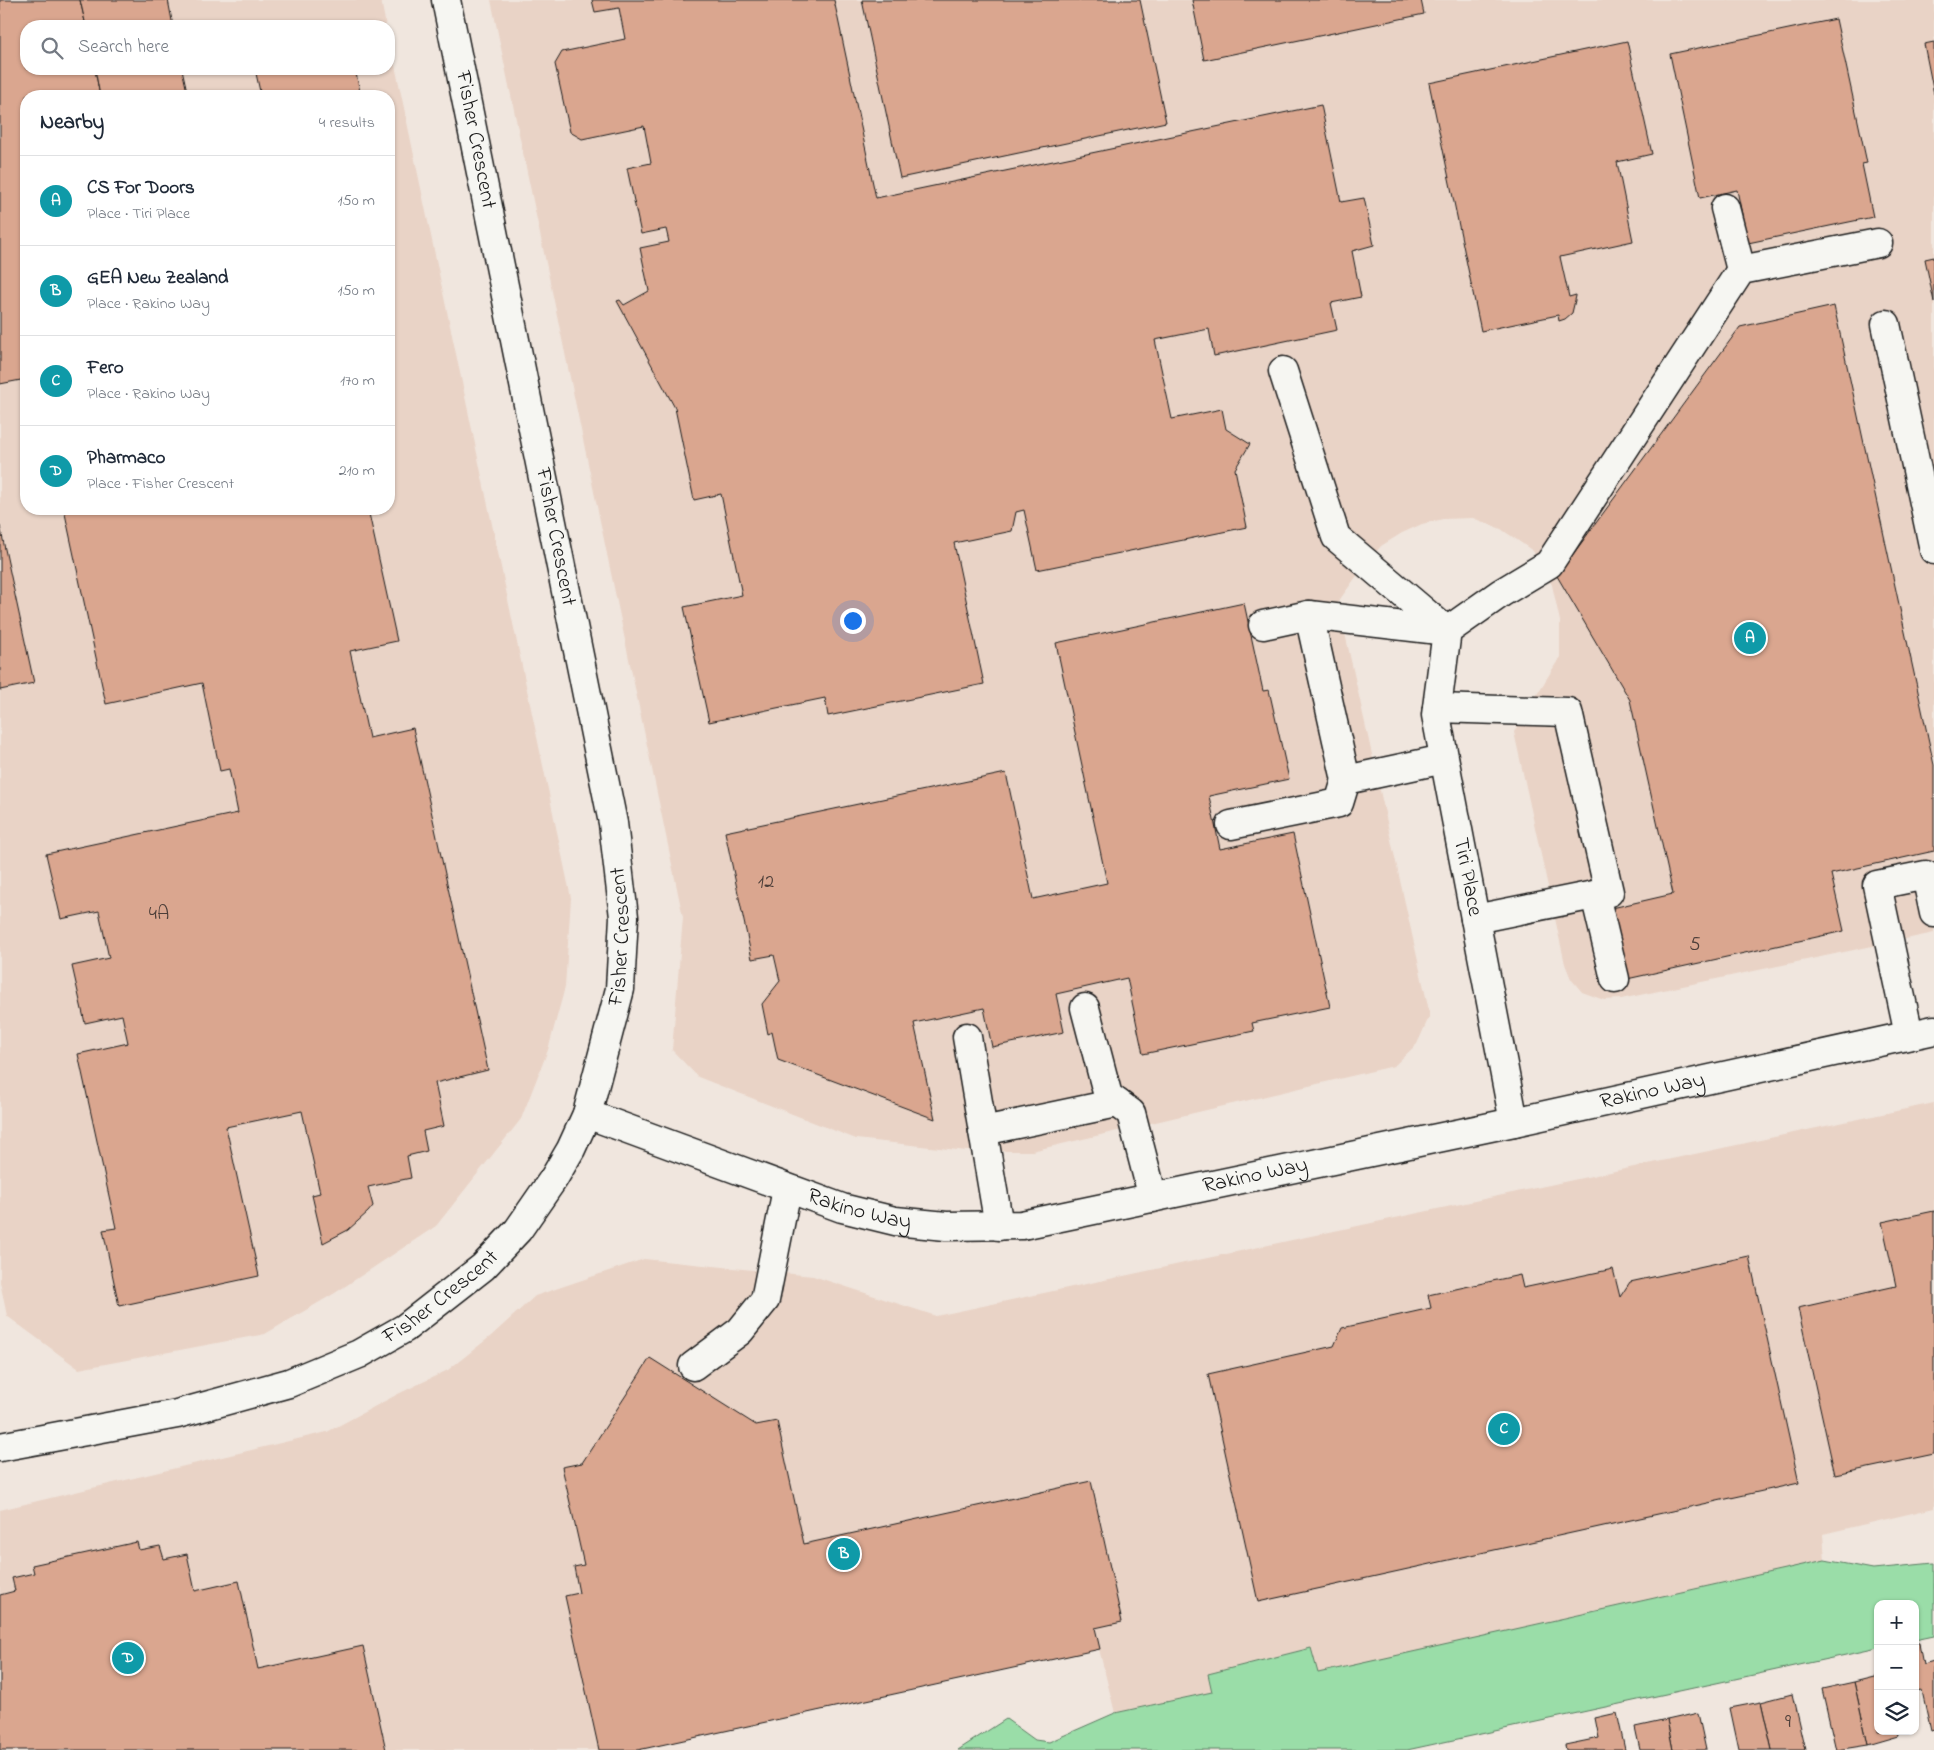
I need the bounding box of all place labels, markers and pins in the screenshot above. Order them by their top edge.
pin: A [1734,619,1766,657]
pin: C [1488,1410,1520,1448]
pin: B [828,1535,860,1573]
pin: D [112,1639,144,1677]

